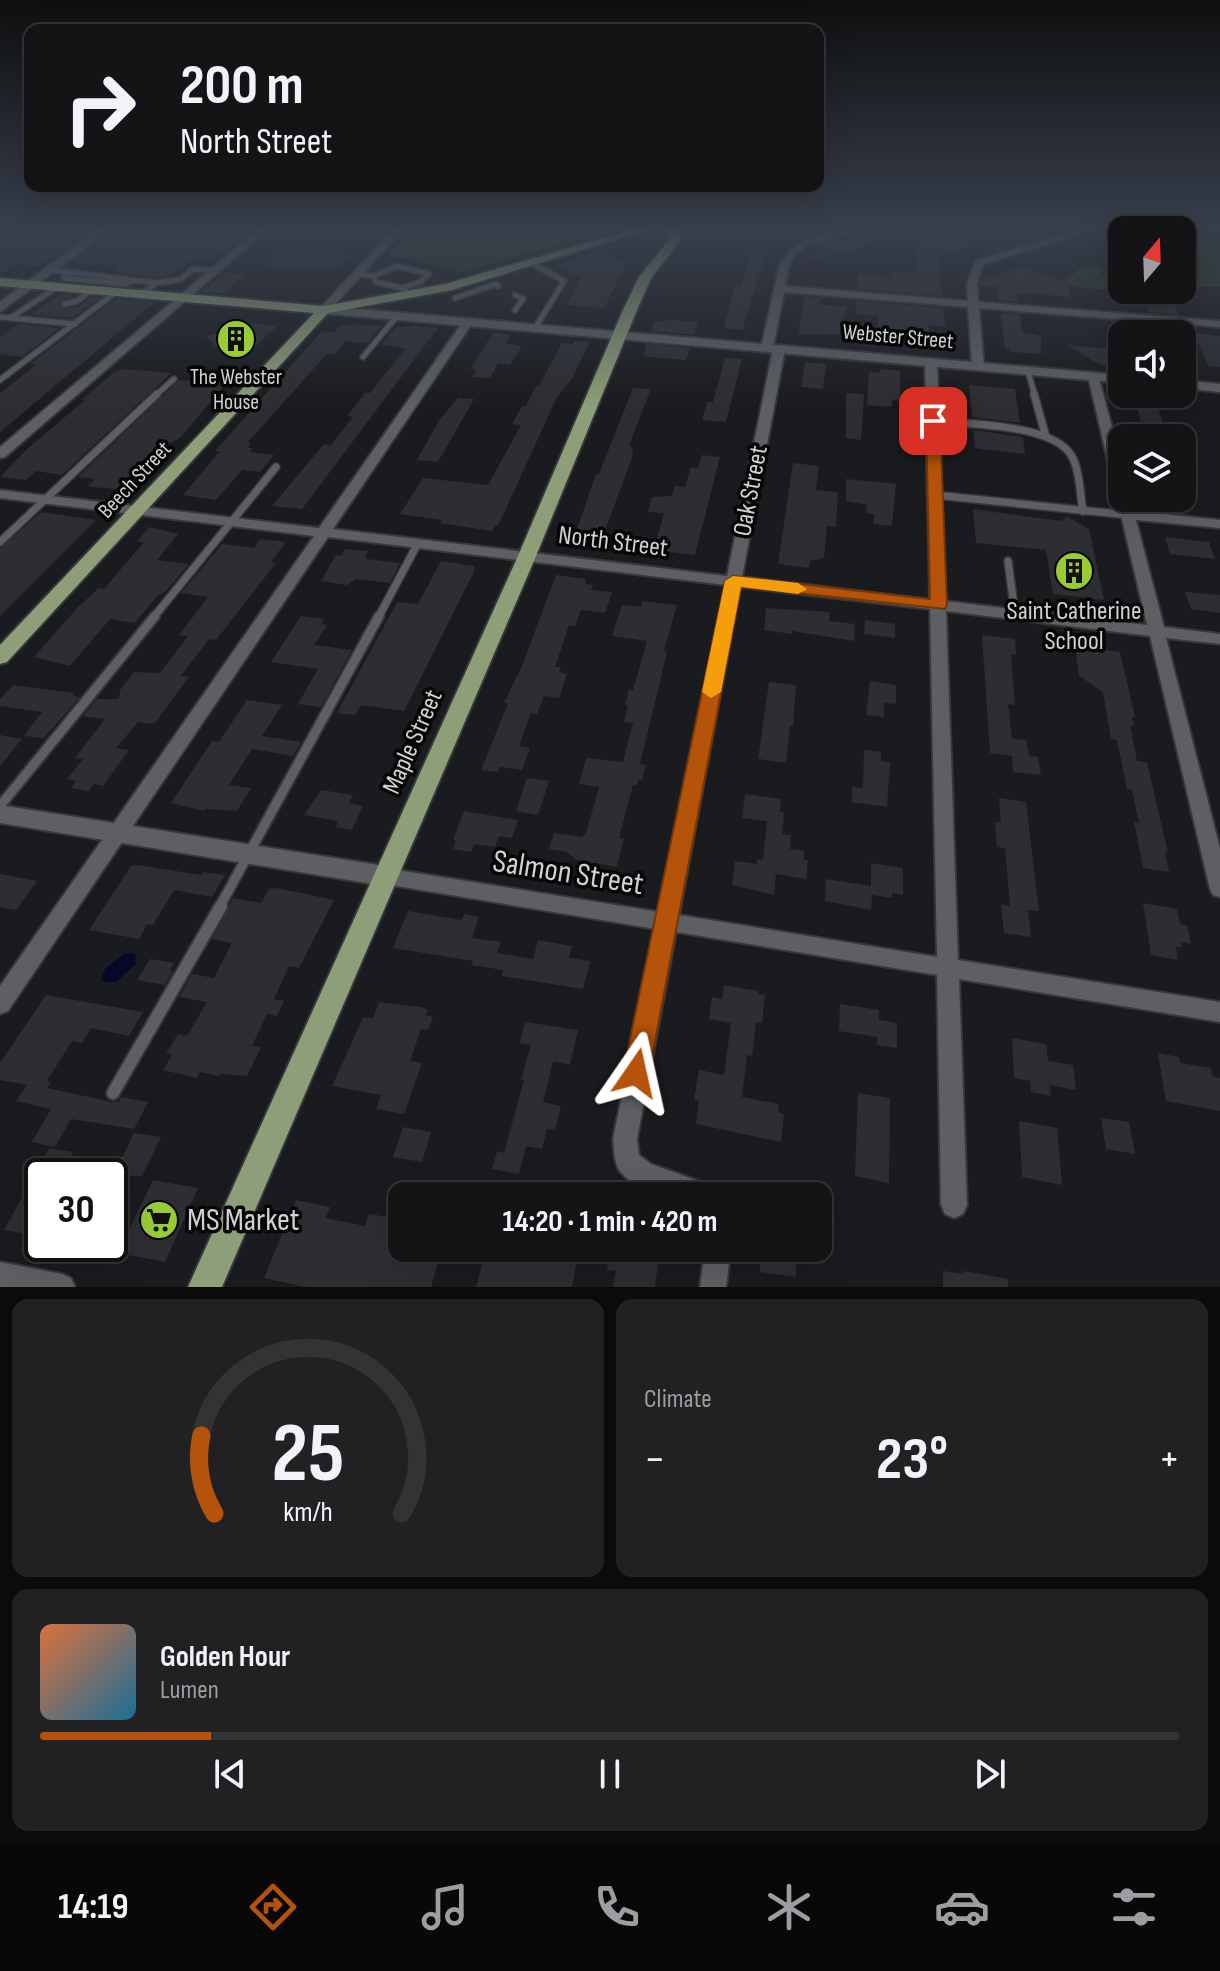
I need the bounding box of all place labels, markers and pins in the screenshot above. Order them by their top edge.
building icon: The Webster House [215,318,257,360]
place label: The Webster House [190,364,282,416]
pin [899,387,967,455]
building icon: Saint Catherine School [1053,550,1095,592]
place label: Saint Catherine School [1007,596,1141,657]
supermarket icon: MS Market [138,1199,180,1241]
place label: MS Market [187,1201,300,1240]

